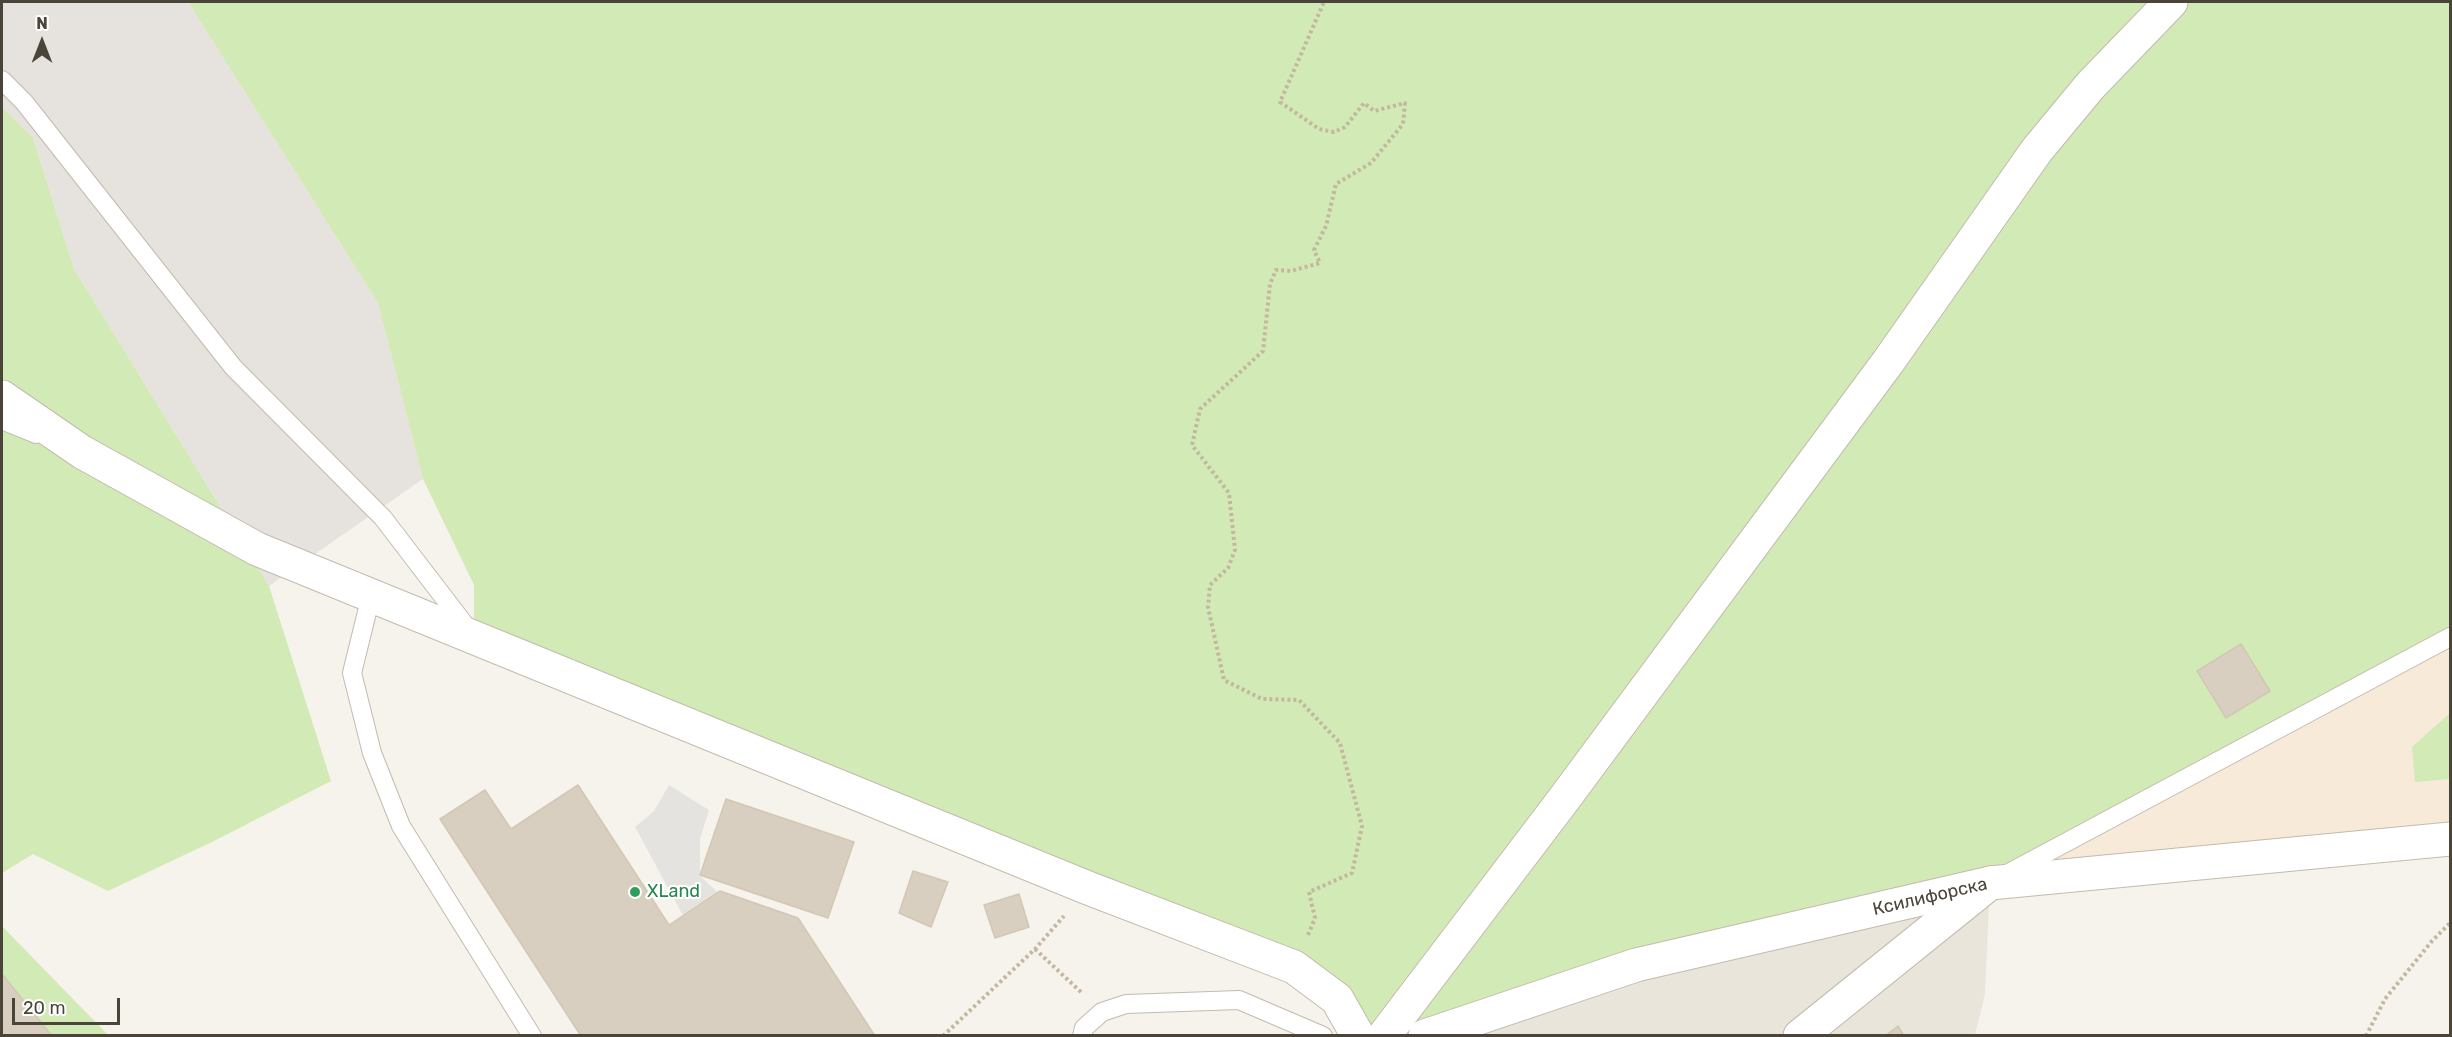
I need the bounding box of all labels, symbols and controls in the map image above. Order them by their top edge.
north arrow [12,12,72,72]
text: N [36,14,48,33]
street label: Ксилифорска [1871,873,1989,921]
place label: XLand [647,881,700,903]
marker: XLand [628,885,642,899]
scale bar [15,986,123,1024]
text: 20 m [23,997,65,1019]

